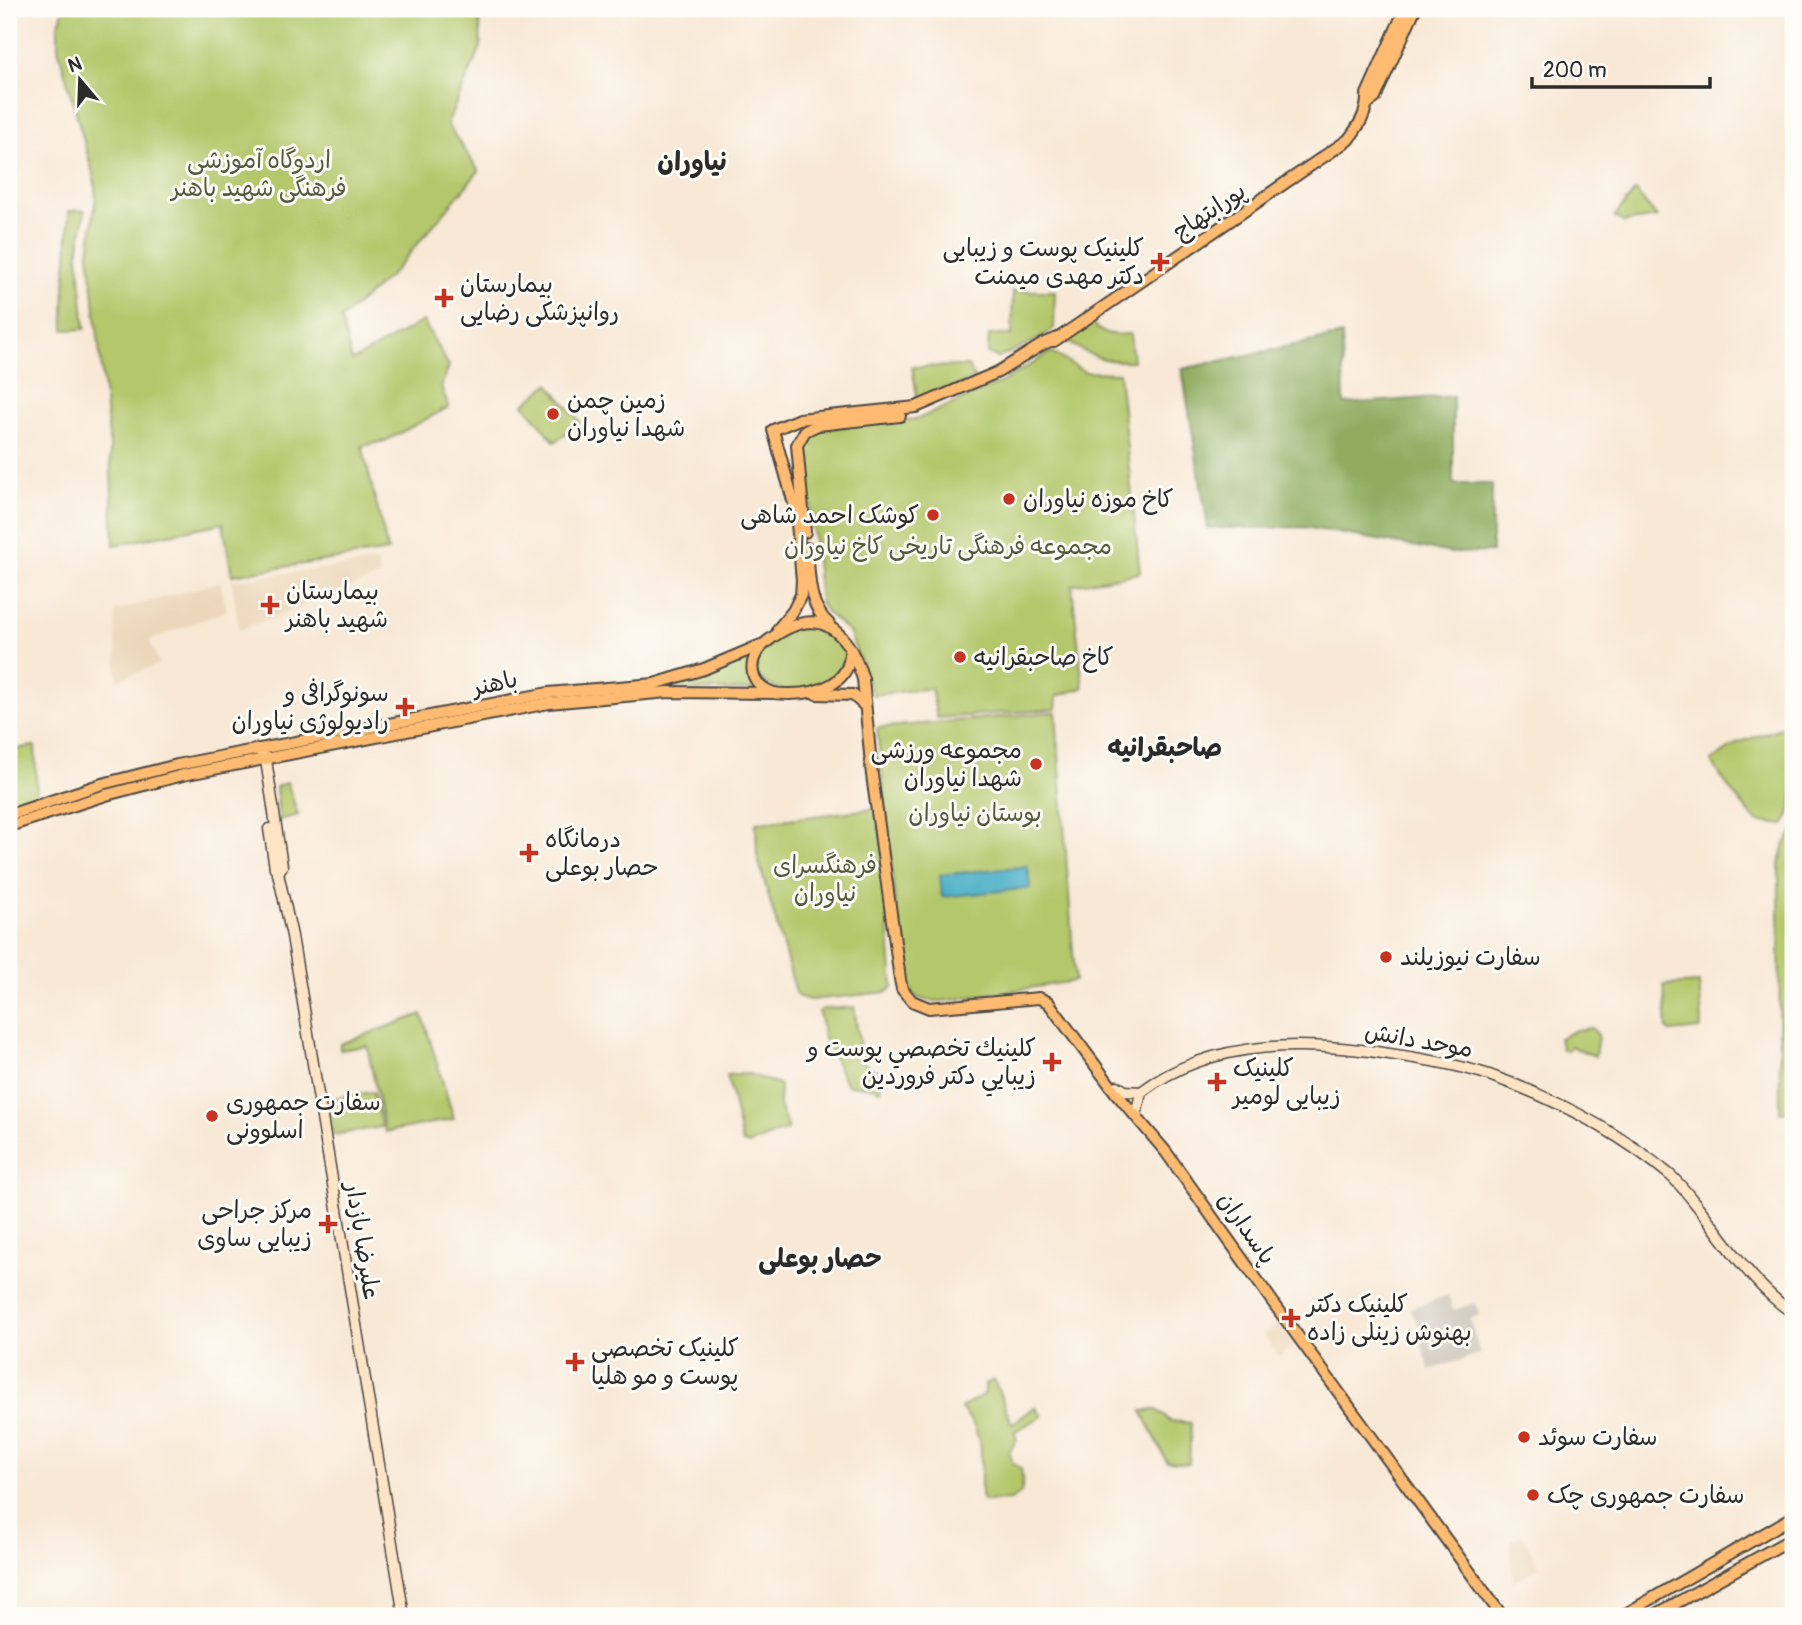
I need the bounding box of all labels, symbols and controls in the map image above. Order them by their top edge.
north arrow [46,46,116,116]
scale bar [1532,46,1711,90]
text: N [65,51,85,78]
text: 200 m [1543,57,1607,84]
park label: اردوگاه آموزشی فرهنگی شهید باهنر [169,146,347,203]
district label: نیاوران [657,146,727,179]
street label: پورابتهاج [1167,176,1252,247]
place label: کلینیک پوست و زیبایی دکتر مهدی میمنت [942,234,1144,291]
marker: کلینیک پوست و زیبایی دکتر مهدی میمنت [1150,252,1170,272]
place label: بیمارستان روانپزشکی رضایی [460,270,619,327]
marker: بیمارستان روانپزشکی رضایی [434,288,454,308]
place label: زمین چمن شهدا نیاوران [567,386,685,443]
marker: زمین چمن شهدا نیاوران [545,406,561,422]
place label: کاخ موزه نیاوران [1023,485,1174,515]
marker: کاخ موزه نیاوران [1001,491,1017,507]
place label: کوشک احمد شاهی [740,501,919,530]
marker: کوشک احمد شاهی [925,507,941,523]
park label: مجموعه فرهنگی تاریخی کاخ نیاوران [784,532,1112,562]
place label: بیمارستان شهید باهنر [284,577,388,634]
marker: بیمارستان شهید باهنر [260,595,280,615]
place label: کاخ صاحبقرانیه [974,643,1114,673]
marker: کاخ صاحبقرانیه [952,649,968,665]
street label: باهنر [468,665,520,703]
place label: سونوگرافی و رادیولوژی نیاوران [232,678,389,737]
marker: سونوگرافی و رادیولوژی نیاوران [395,697,415,717]
district label: صاحبقرانیه [1108,732,1222,764]
place label: مجموعه ورزشی شهدا نیاوران [870,736,1022,793]
marker: مجموعه ورزشی شهدا نیاوران [1028,756,1044,772]
park label: بوستان نیاوران [908,799,1042,828]
place label: درمانگاه حصار بوعلی [545,825,658,882]
marker: درمانگاه حصار بوعلی [519,843,539,863]
park label: فرهنگسرای نیاوران [773,851,877,908]
place label: سفارت نیوزیلند [1400,943,1541,972]
marker: سفارت نیوزیلند [1378,949,1394,965]
street label: موحد دانش [1362,1017,1475,1064]
place label: كلينيك تخصصي پوست و زيبايي دكتر فروردين [805,1034,1036,1097]
marker: كلينيك تخصصي پوست و زيبايي دكتر فروردين [1042,1052,1062,1072]
place label: کلینیک زیبایی لومیر [1231,1054,1341,1112]
marker: کلینیک زیبایی لومیر [1207,1072,1227,1092]
place label: سفارت جمهوری اسلوونی [226,1088,381,1145]
marker: سفارت جمهوری اسلوونی [204,1108,220,1124]
street label: علیرضا بازدار [339,1178,386,1302]
street label: پاسداران [1211,1186,1282,1270]
place label: مرکز جراحی زیبایی ساوی [197,1196,312,1253]
marker: مرکز جراحی زیبایی ساوی [318,1214,338,1234]
district label: حصار بوعلی [758,1243,882,1275]
place label: کلینیک دکتر بهنوش زینلی زاده [1305,1290,1472,1347]
marker: کلینیک دکتر بهنوش زینلی زاده [1281,1308,1301,1328]
place label: کلینیک تخصصی پوست و مو هلیا [591,1334,739,1391]
marker: کلینیک تخصصی پوست و مو هلیا [565,1352,585,1372]
place label: سفارت سوئد [1538,1423,1658,1452]
marker: سفارت سوئد [1516,1429,1532,1445]
place label: سفارت جمهوری چک [1547,1481,1745,1511]
marker: سفارت جمهوری چک [1525,1487,1541,1503]

